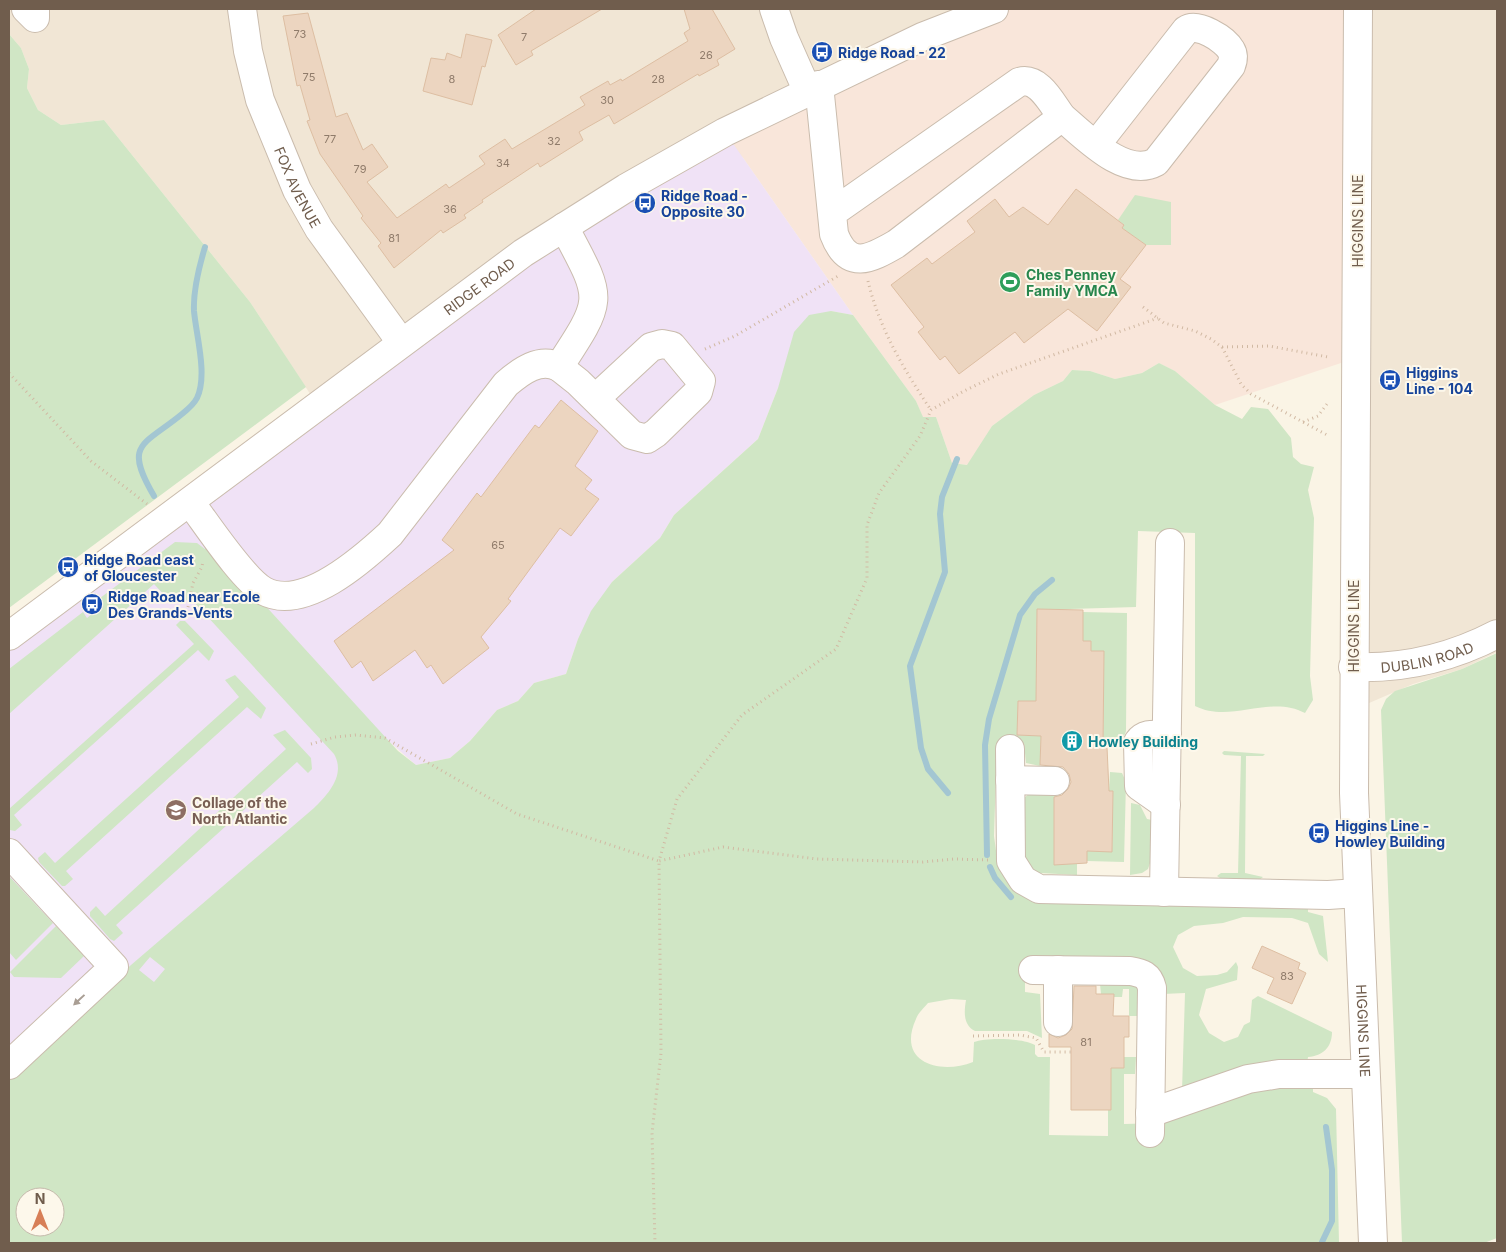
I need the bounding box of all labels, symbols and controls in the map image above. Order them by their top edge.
house number: 73 [294,27,307,41]
house number: 7 [521,30,527,44]
bus stop icon: Ridge Road - 22 [810,40,834,64]
place label: Ridge Road - 22 [838,44,946,61]
house number: 26 [699,48,713,62]
house number: 75 [303,70,316,84]
house number: 8 [449,72,456,86]
house number: 28 [651,72,665,86]
house number: 30 [600,93,614,107]
house number: 77 [324,132,336,146]
house number: 32 [547,134,561,148]
street label: FOX AVENUE [272,144,325,231]
house number: 34 [496,156,510,170]
house number: 79 [354,162,367,176]
street label: HIGGINS LINE [1349,175,1366,267]
place label: Ridge Road - Opposite 30 [661,187,748,220]
bus stop icon: Ridge Road - Opposite 30 [633,191,657,215]
house number: 36 [443,202,457,216]
house number: 81 [388,231,400,245]
street label: RIDGE ROAD [440,254,518,318]
place label: Ches Penney Family YMCA [1026,266,1119,299]
sports icon: Ches Penney Family YMCA [998,270,1022,294]
place label: Higgins Line - 104 [1406,364,1473,397]
bus stop icon: Higgins Line - 104 [1378,368,1402,392]
house number: 65 [491,538,505,552]
place label: Ridge Road east of Gloucester [84,551,194,584]
bus stop icon: Ridge Road east of Gloucester [56,555,80,579]
street label: HIGGINS LINE [1345,580,1362,672]
place label: Ridge Road near Ecole Des Grands-Vents [108,588,260,621]
bus stop icon: Ridge Road near Ecole Des Grands-Vents [80,592,104,616]
street label: DUBLIN ROAD [1380,638,1476,675]
building icon: Howley Building [1060,729,1084,753]
place label: Howley Building [1088,733,1198,750]
place label: Collage of the North Atlantic [192,794,287,827]
school or university icon: Collage of the North Atlantic [164,798,188,822]
place label: Higgins Line - Howley Building [1335,817,1445,850]
bus stop icon: Higgins Line - Howley Building [1307,821,1331,845]
house number: 83 [1280,969,1294,983]
street label: HIGGINS LINE [1354,984,1374,1078]
one-way arrow [73,994,85,1006]
house number: 81 [1080,1035,1092,1049]
north arrow [15,1187,65,1237]
text: N [35,1190,45,1207]

